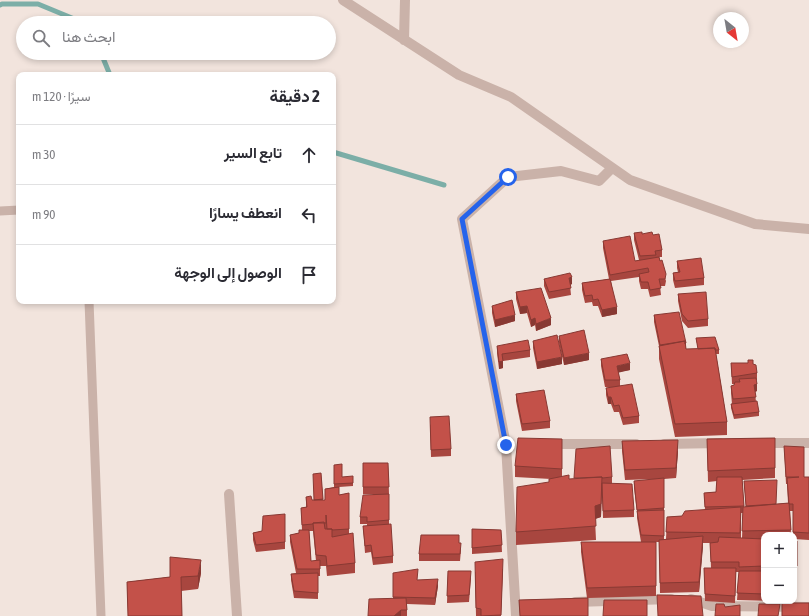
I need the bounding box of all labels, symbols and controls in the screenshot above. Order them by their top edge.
north arrow [713,12,749,48]
search box [16,16,336,60]
icon: search [30,27,52,49]
text: ابحث هنا [62,28,116,45]
text: 2 دقيقة [270,86,320,106]
text: سيرًا · 120 m [32,89,90,104]
text: تابع السير [224,144,282,161]
icon: ahead [298,144,320,166]
text: 30 m [32,147,55,162]
route start [499,168,517,186]
text: انعطف يسارًا [209,204,282,221]
icon: left [298,204,320,226]
text: 90 m [32,207,55,222]
text: الوصول إلى الوجهة [174,264,282,281]
icon: arrive [298,264,320,286]
route end [497,436,515,454]
map controls [761,532,797,604]
button: + [761,532,797,568]
button: − [761,568,797,604]

